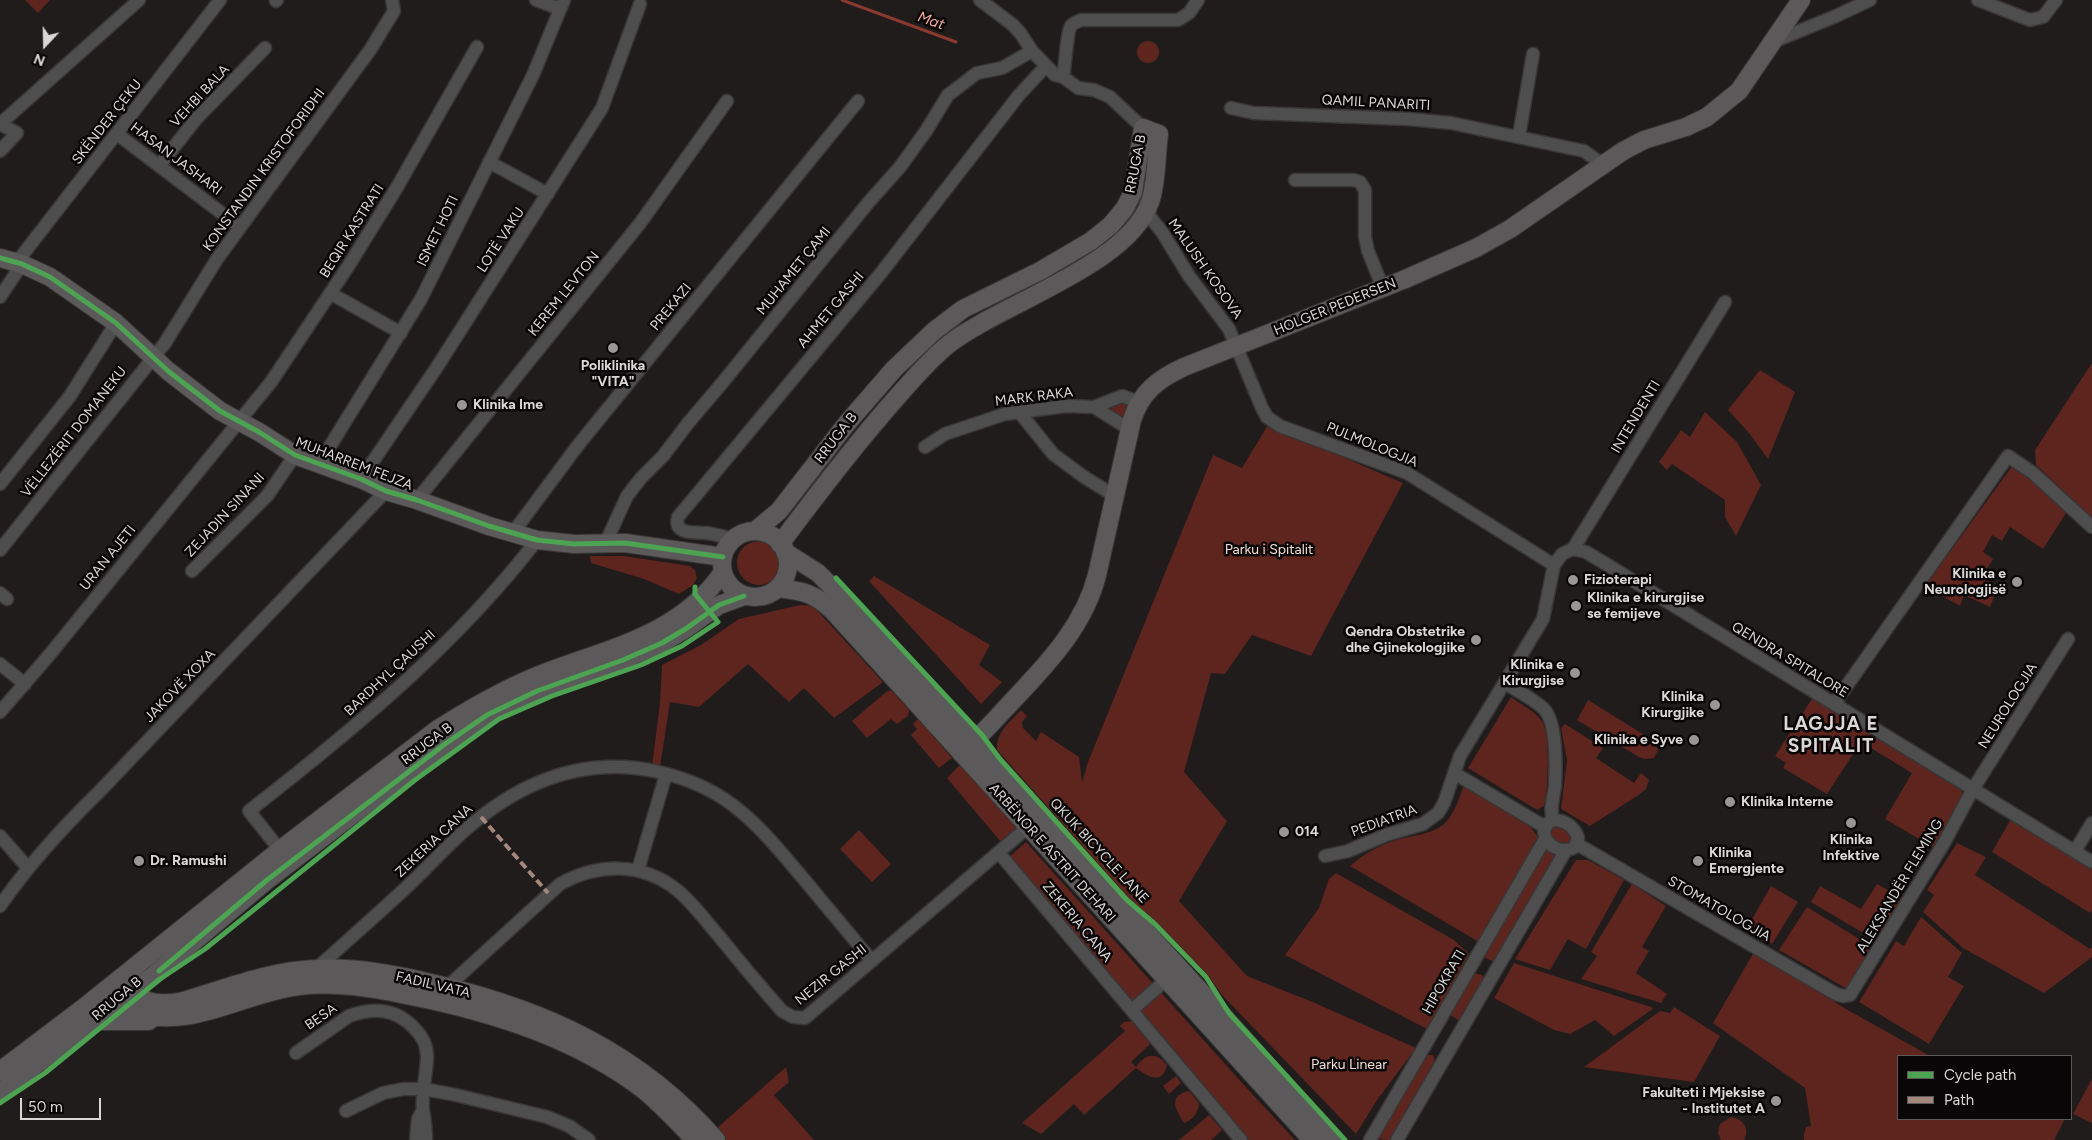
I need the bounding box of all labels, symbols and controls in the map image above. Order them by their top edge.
water label: Mat [915,8,947,34]
north arrow [20,20,70,70]
text: N [31,50,48,69]
street label: VEHBI BALA [167,61,233,131]
street label: SKËNDER ÇEKU [69,76,145,168]
street label: KONSTANDIN KRISTOFORIDHI [199,85,329,255]
street label: QAMIL PANARITI [1321,92,1431,114]
street label: HASAN JASHARI [127,119,225,199]
street label: RRUGA B [1122,133,1150,195]
street label: BEQIR KASTRATI [316,181,388,281]
street label: ISMET HOTI [414,193,462,269]
street label: LOTË VAKU [474,204,528,276]
street label: MALUSH KOSOVA [1164,216,1246,322]
street label: MUHAMET ÇAMI [753,224,835,318]
street label: KEREM LEVTON [525,248,603,340]
street label: AHMET GASHI [794,269,868,351]
street label: HOLGER PEDERSEN [1271,275,1399,339]
street label: PREKAZI [647,280,695,334]
marker: Poliklinika "VITA" [606,341,620,355]
place label: Poliklinika "VITA" [581,358,645,391]
street label: VËLLEZËRIT DOMANEKU [18,363,130,501]
street label: INTENDENTI [1608,378,1664,456]
street label: MARK RAKA [994,384,1074,410]
place label: Klinika Ime [473,397,543,413]
marker: Klinika Ime [455,398,469,412]
street label: RRUGA B [811,409,861,467]
street label: PULMOLOGJIA [1324,419,1420,471]
street label: MUHARREM FEJZA [293,434,415,494]
street label: ZEJADIN SINANI [182,469,268,561]
street label: URAN AJETI [77,522,139,594]
park label: Parku i Spitalit [1225,542,1313,558]
place label: Klinika e Neurologjisë [1924,566,2006,598]
place label: Fizioterapi [1584,572,1652,588]
marker: Fizioterapi [1566,573,1580,587]
marker: Klinika e Neurologjisë [2010,575,2024,589]
place label: Klinika e kirurgjise se femijeve [1587,590,1704,622]
marker: Klinika e kirurgjise se femijeve [1569,599,1583,613]
street label: QENDRA SPITALORE [1729,619,1851,701]
place label: Qendra Obstetrike dhe Gjinekologjike [1345,624,1465,656]
street label: BARDHYL ÇAUSHI [341,626,439,720]
marker: Qendra Obstetrike dhe Gjinekologjike [1469,633,1483,647]
street label: JAKOVË XOXA [141,646,219,726]
place label: Klinika e Kirurgjise [1502,657,1564,690]
street label: NEUROLOGJIA [1975,660,2041,752]
marker: Klinika e Kirurgjise [1568,666,1582,680]
place label: Klinika Kirurgjike [1641,689,1704,722]
marker: Klinika Kirurgjike [1708,698,1722,712]
district label: LAGJJA E SPITALIT [1782,713,1880,757]
street label: RRUGA B [398,719,456,769]
place label: Klinika e Syve [1594,732,1683,748]
marker: Klinika e Syve [1687,733,1701,747]
street label: ARBËNOR E ASTRIT DEHARI [985,780,1119,926]
place label: Klinika Interne [1741,794,1833,810]
street label: QKUK BICYCLE LANE [1046,795,1152,907]
marker: Klinika Interne [1723,795,1737,809]
street label: ZEKERIA CANA [392,801,476,881]
street label: PEDIATRIA [1349,801,1419,841]
marker: Klinika Infektive [1844,816,1858,830]
street label: ALEKSANDËR FLEMING [1853,816,1947,956]
place label: 014 [1295,824,1319,840]
marker: 014 [1277,825,1291,839]
place label: Klinika Infektive [1822,832,1880,864]
place label: Klinika Emergjente [1709,845,1784,878]
place label: Dr. Ramushi [150,853,227,869]
marker: Dr. Ramushi [132,854,146,868]
marker: Klinika Emergjente [1691,854,1705,868]
street label: STOMATOLOGJIA [1665,873,1773,945]
street label: ZEKERIA CANA [1039,879,1115,965]
street label: NEZIR GASHI [792,941,870,1009]
street label: HIPOKRATI [1419,947,1469,1017]
street label: FADIL VATA [394,968,472,1002]
street label: RRUGA B [89,973,145,1025]
street label: BESA [302,1000,340,1034]
legend [1897,1055,2072,1120]
park label: Parku Linear [1311,1057,1387,1073]
text: Cycle path [1944,1066,2016,1084]
place label: Fakulteti i Mjeksise - Institutet A [1642,1085,1765,1118]
scale bar [22,1088,104,1120]
text: Path [1944,1091,1974,1109]
marker: Fakulteti i Mjeksise - Institutet A [1769,1094,1783,1108]
text: 50 m [28,1098,63,1116]

